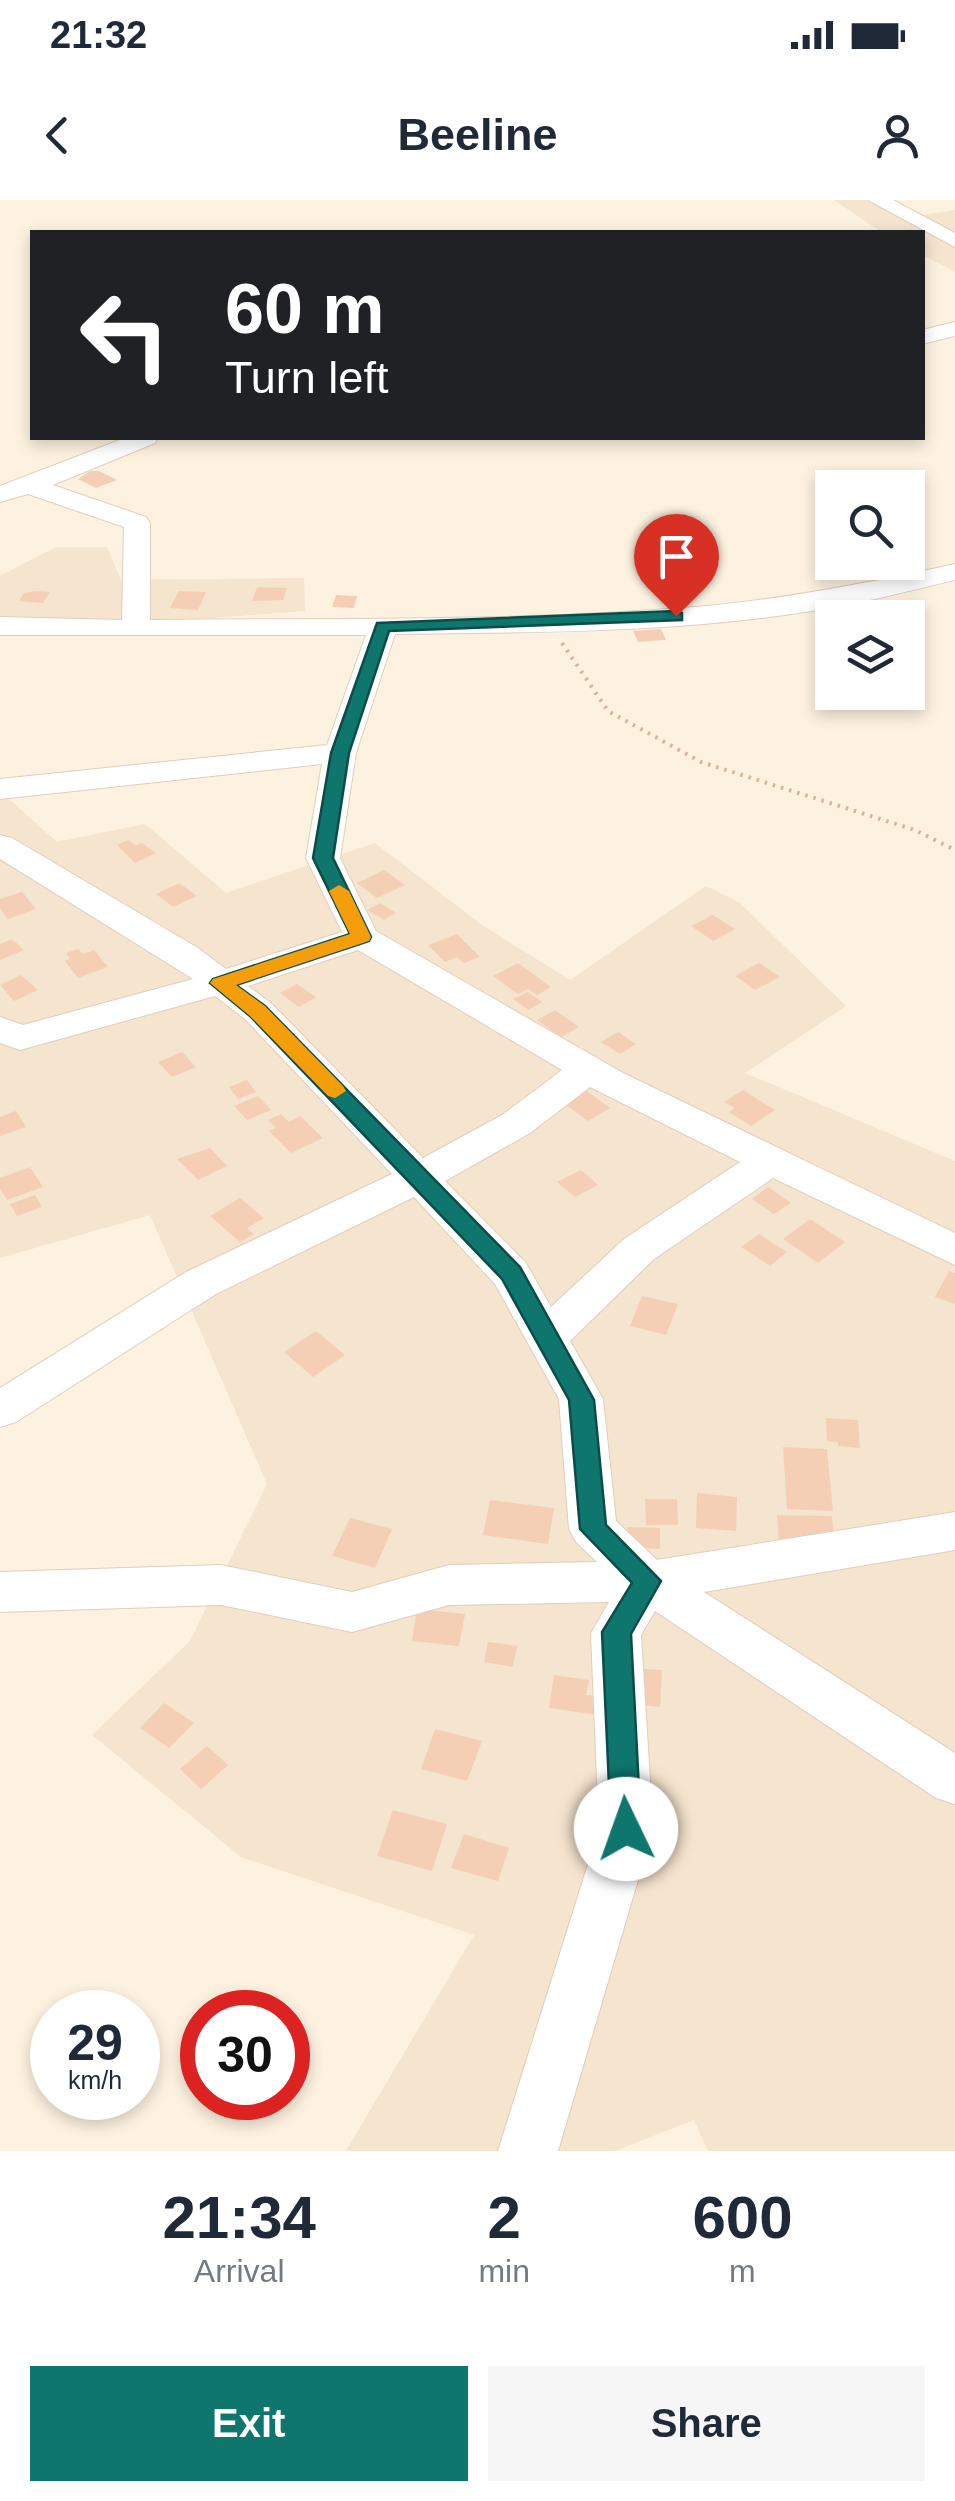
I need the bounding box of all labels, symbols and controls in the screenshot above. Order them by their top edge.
text: 21:32 [50,14,147,56]
icon: back [30,108,85,163]
icon: person [870,108,925,163]
text: Beeline [397,109,558,160]
icon: left [60,270,190,400]
text: 60 m [225,270,385,348]
text: Turn left [225,352,388,403]
map controls [815,470,925,710]
button: search [815,470,925,580]
pin [634,514,719,617]
icon: arrive [649,529,704,584]
button: layers [815,600,925,710]
position arrow [574,1777,678,1881]
speed limit sign: 30 [180,1990,310,2120]
text: 29 [67,2015,123,2071]
text: km/h [68,2066,122,2094]
text: 21:34 [162,2184,316,2251]
text: 2 [487,2184,521,2251]
text: 600 [692,2184,793,2251]
text: Arrival [194,2253,285,2289]
text: min [478,2253,530,2289]
text: m [729,2253,756,2289]
button: Exit [30,2366,468,2481]
button: Share [488,2366,925,2481]

